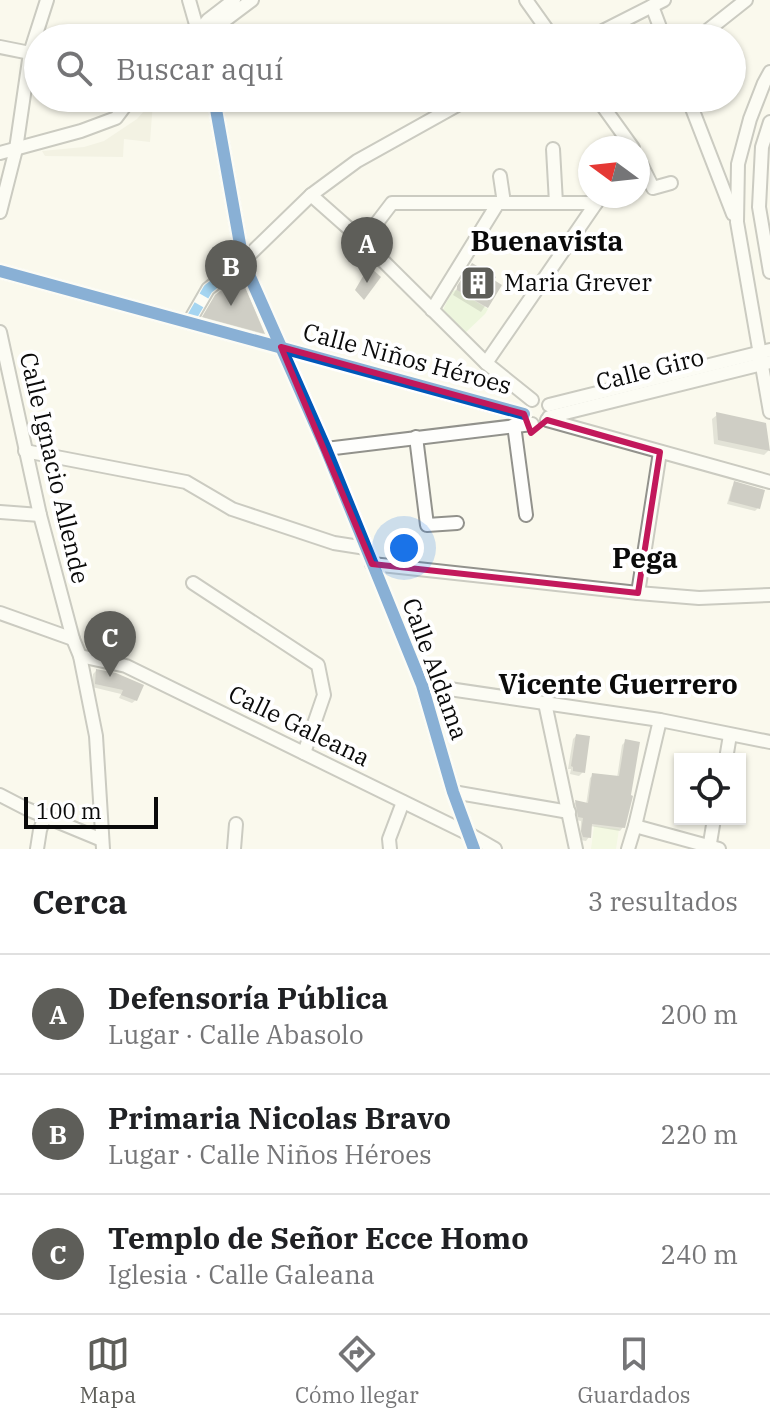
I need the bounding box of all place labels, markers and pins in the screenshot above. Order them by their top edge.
pin: A [341,217,393,283]
pin: B [205,240,257,306]
building icon: Maria Grever [459,264,497,302]
place label: Maria Grever [504,266,652,298]
pin: C [84,611,136,677]

